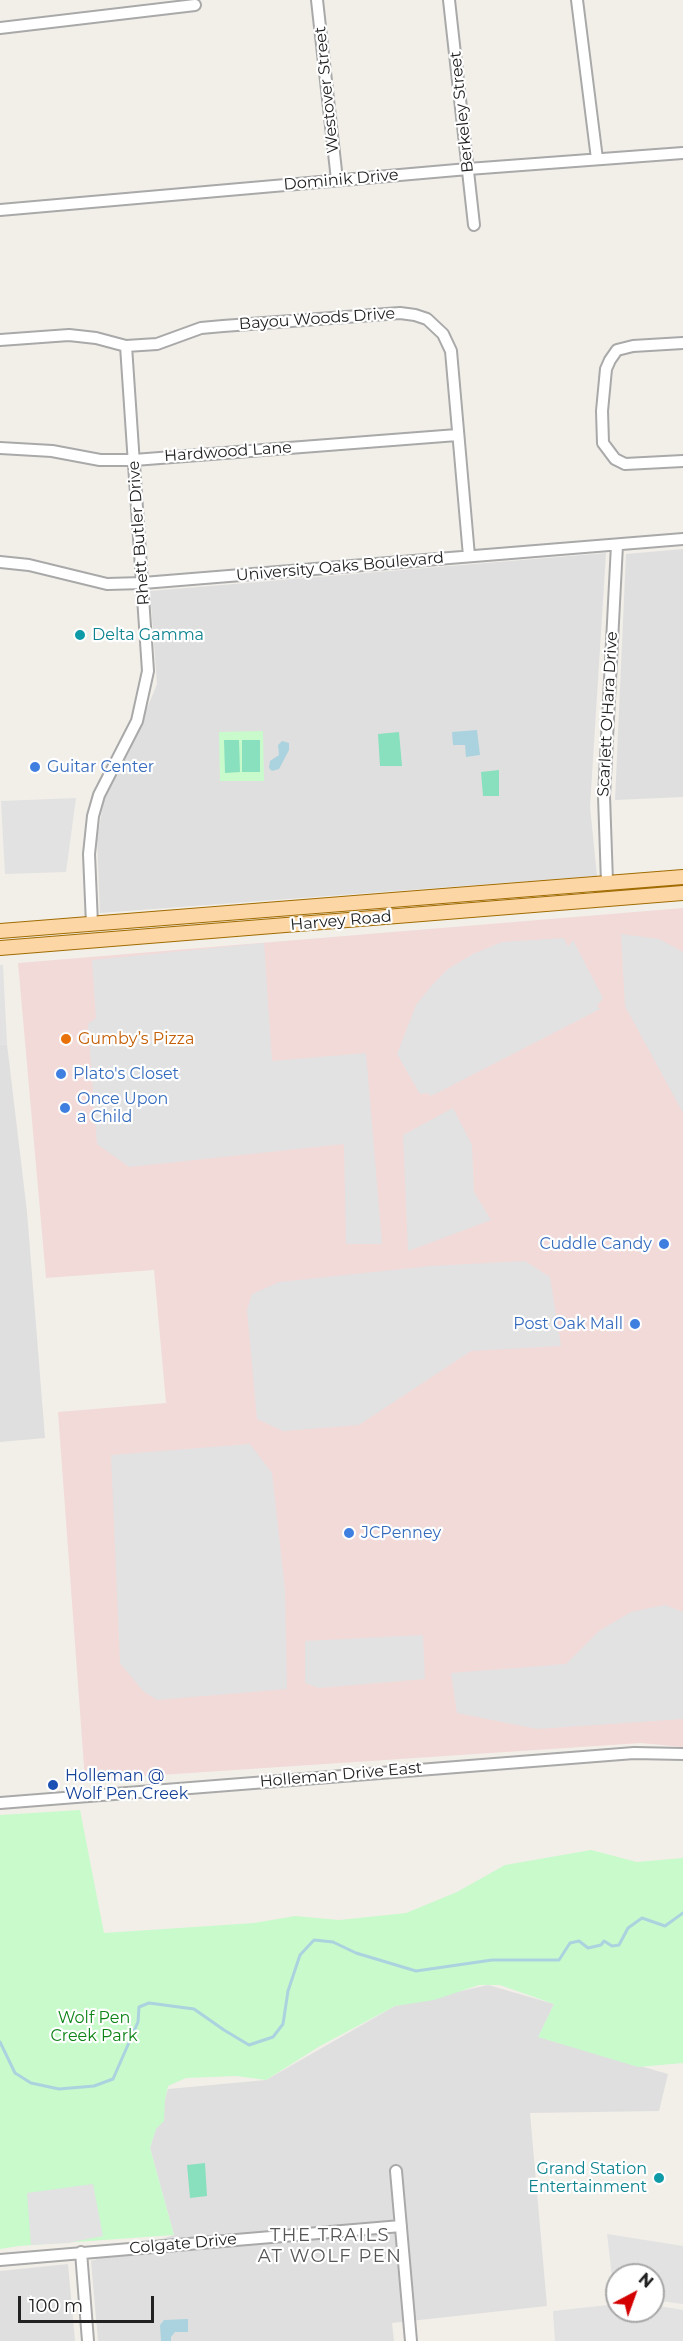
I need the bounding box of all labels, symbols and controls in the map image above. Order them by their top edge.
street label: Westover Street [311,26,343,154]
street label: Berkeley Street [446,50,478,174]
street label: Dominik Drive [283,165,399,195]
street label: Bayou Woods Drive [238,304,396,334]
street label: Hardwood Lane [164,438,292,466]
street label: Rhett Butler Drive [124,460,154,606]
street label: University Oaks Boulevard [235,548,445,586]
place label: Delta Gamma [92,625,204,645]
marker: Delta Gamma [73,628,87,642]
street label: Scarlett O'Hara Drive [594,631,622,797]
place label: Guitar Center [47,757,154,777]
marker: Guitar Center [28,760,42,774]
street label: Harvey Road [289,907,393,935]
place label: Gumby’s Pizza [78,1029,194,1049]
marker: Gumby’s Pizza [59,1032,73,1046]
place label: Plato's Closet [73,1064,179,1084]
marker: Plato's Closet [54,1067,68,1081]
place label: Once Upon a Child [77,1089,168,1127]
marker: Once Upon a Child [58,1101,72,1115]
place label: Cuddle Candy [539,1234,652,1254]
marker: Cuddle Candy [657,1237,671,1251]
place label: Post Oak Mall [513,1314,623,1334]
marker: Post Oak Mall [628,1317,642,1331]
place label: JCPenney [361,1523,441,1543]
marker: JCPenney [342,1526,356,1540]
street label: Holleman Drive East [259,1758,423,1792]
place label: Holleman @ Wolf Pen Creek [65,1766,188,1804]
marker: Holleman @ Wolf Pen Creek [46,1778,60,1792]
park label: Wolf Pen Creek Park [50,2008,138,2046]
place label: Grand Station Entertainment [528,2159,647,2197]
marker: Grand Station Entertainment [652,2171,666,2185]
district label: THE TRAILS AT WOLF PEN [258,2225,402,2268]
street label: Colgate Drive [129,2230,237,2258]
north arrow [605,2263,665,2323]
text: N [635,2269,657,2292]
scale bar [21,2284,158,2322]
text: 100 m [29,2295,83,2317]

